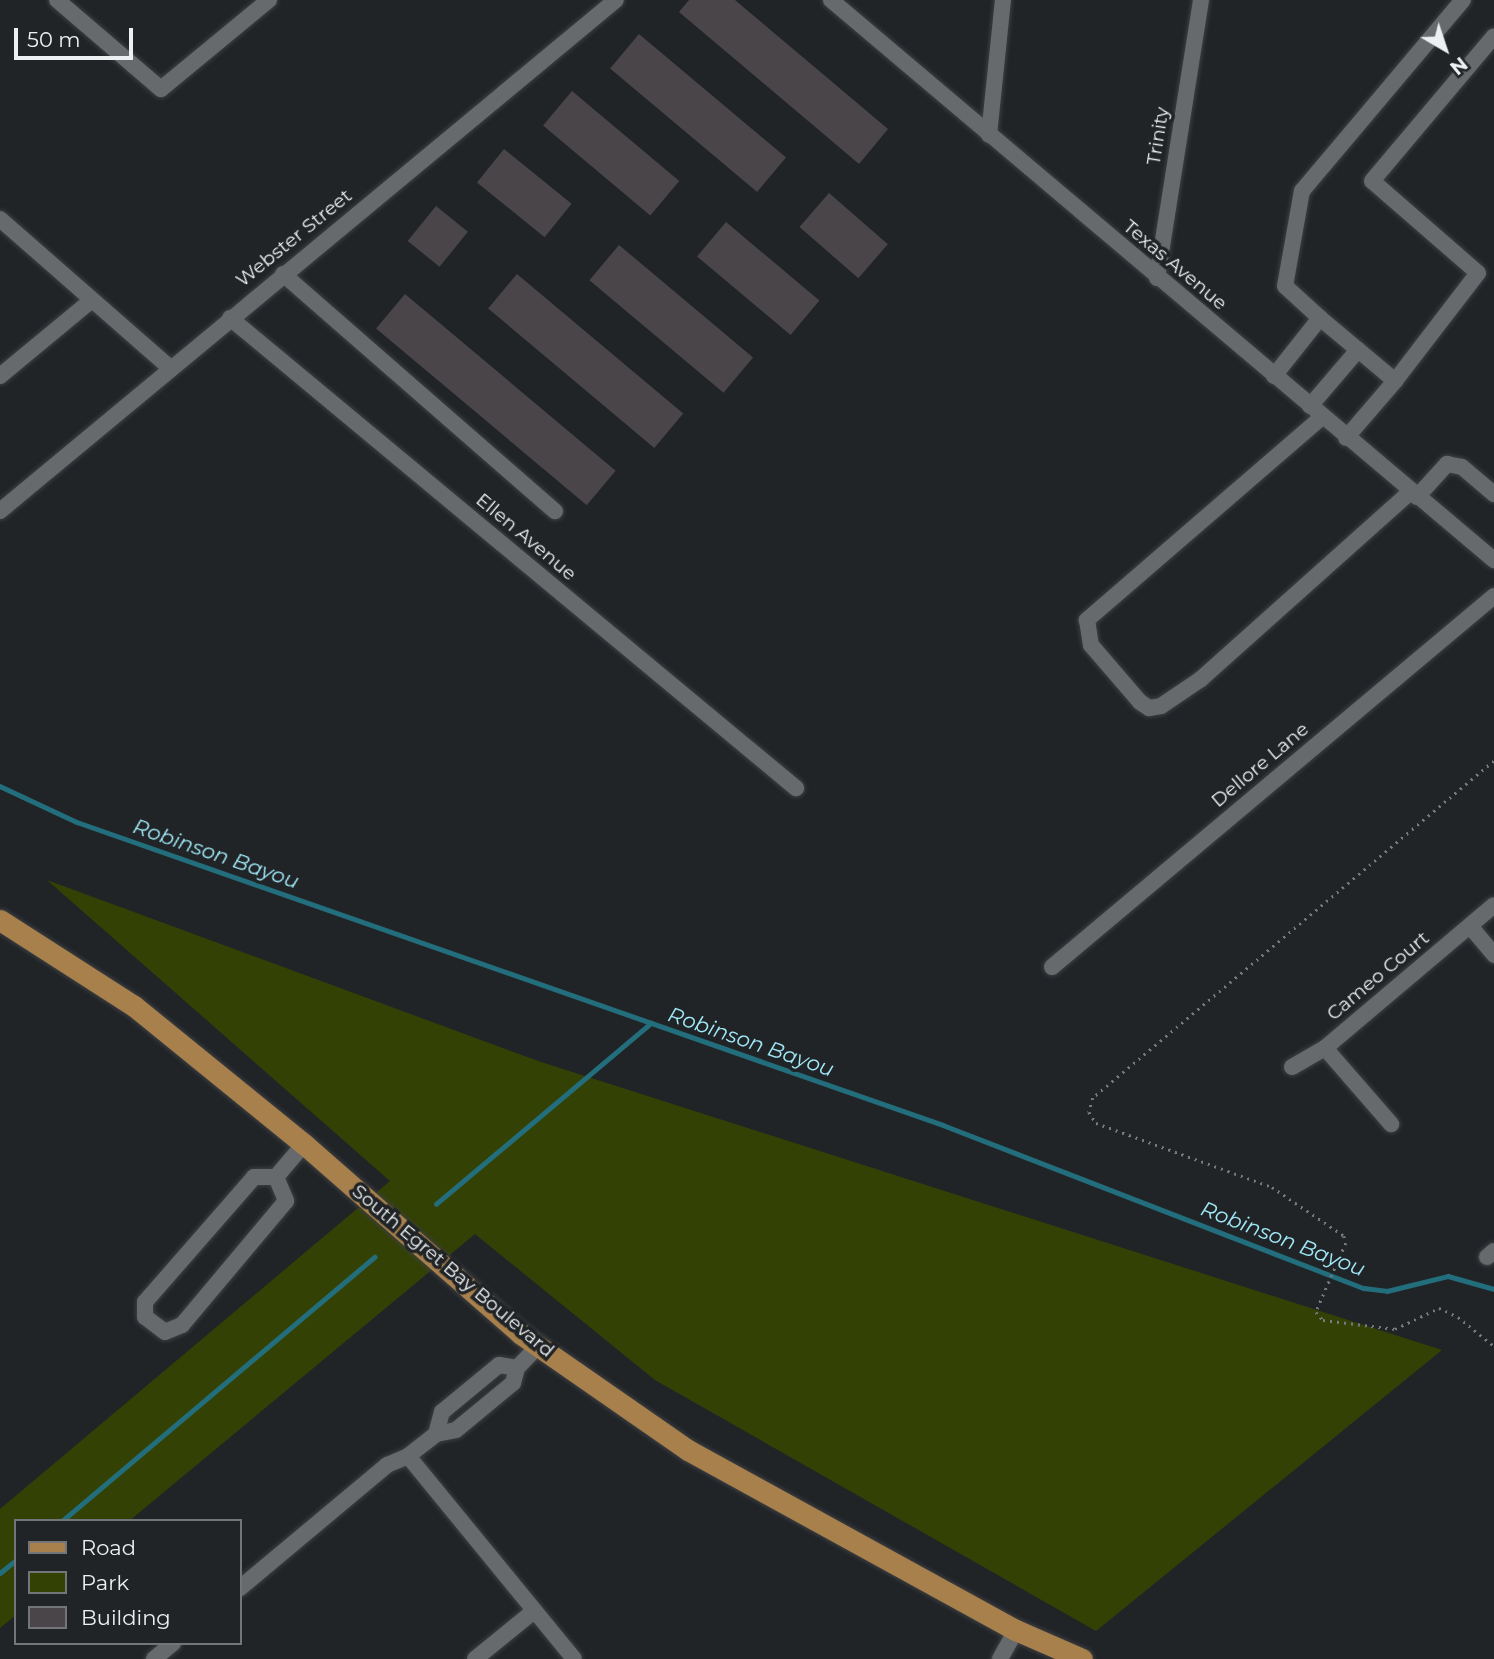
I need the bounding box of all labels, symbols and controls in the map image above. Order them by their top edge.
scale bar [18,14,136,58]
north arrow [1410,14,1480,84]
text: 50 m [27,27,81,52]
text: N [1445,52,1472,79]
street label: Trinity [1142,105,1174,167]
street label: Webster Street [231,184,357,292]
street label: Texas Avenue [1119,215,1231,315]
street label: Ellen Avenue [471,488,581,586]
street label: Dellore Lane [1207,718,1313,812]
water label: Robinson Bayou [130,814,302,894]
street label: Cameo Court [1322,927,1434,1025]
water label: Robinson Bayou [665,1002,837,1082]
street label: South Egret Bay Boulevard [348,1180,558,1362]
water label: Robinson Bayou [1197,1196,1369,1282]
legend [14,1519,242,1645]
text: Road [81,1535,136,1560]
text: Park [81,1570,129,1595]
text: Building [81,1605,171,1630]

